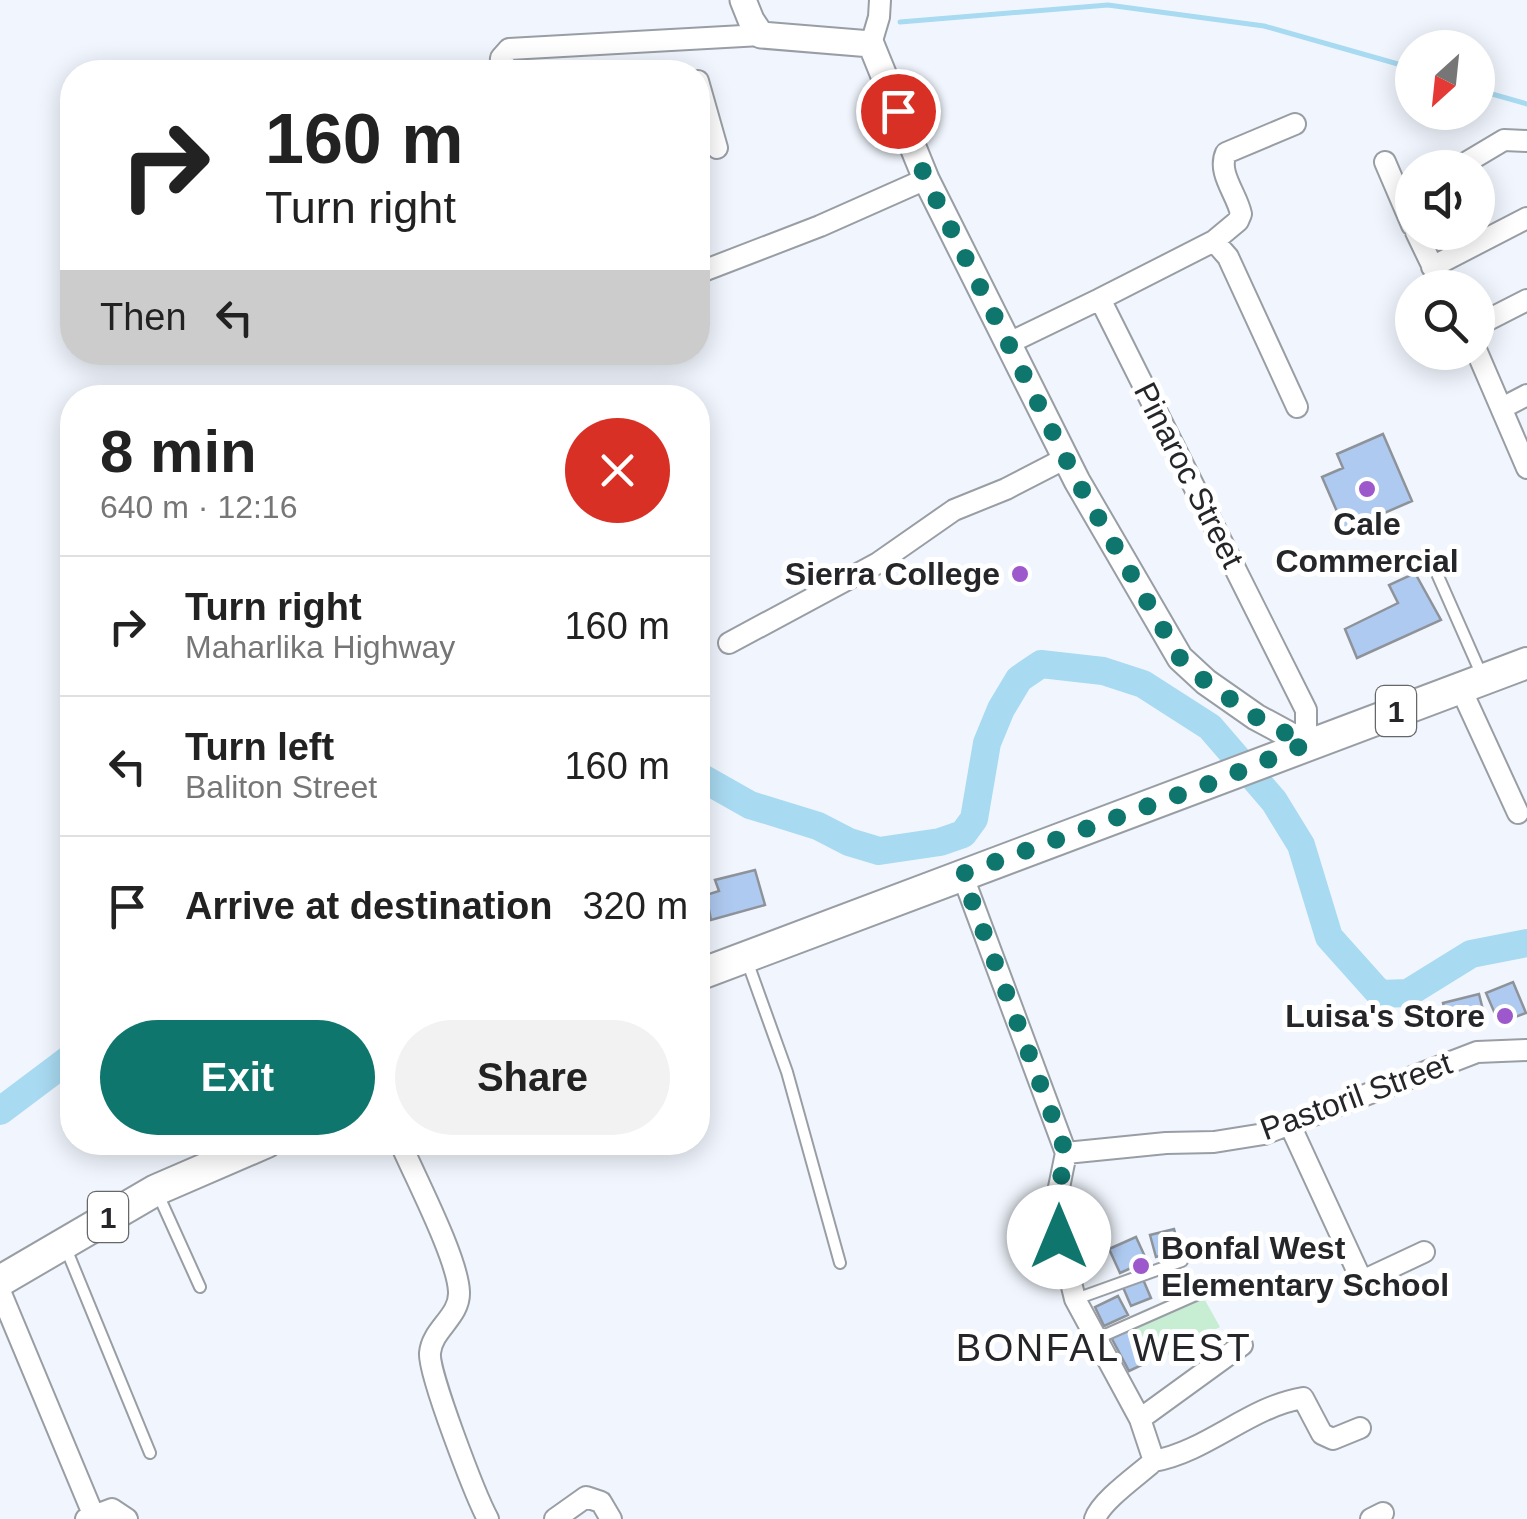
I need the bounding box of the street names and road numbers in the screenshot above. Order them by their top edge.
street label: Pinaroc Street [1127,376,1251,574]
road number: 1 [1376,686,1416,736]
street label: Pastoril Street [1255,1045,1457,1147]
road number: 1 [88,1192,128,1242]

